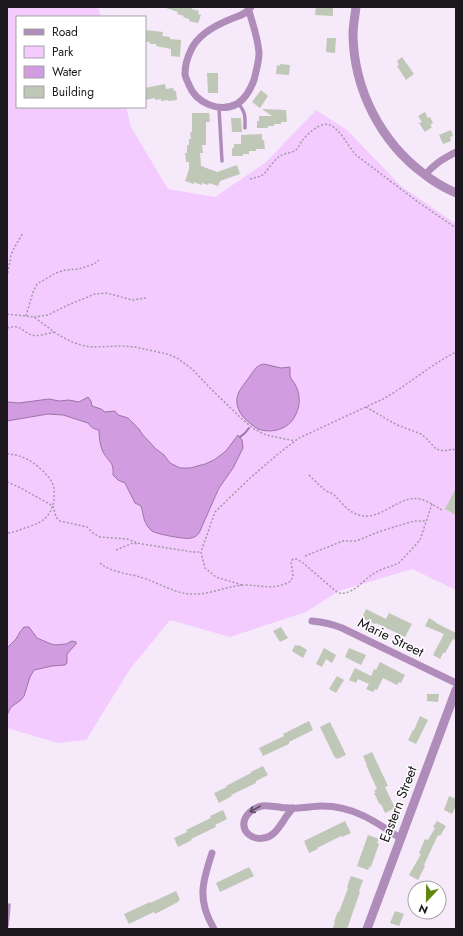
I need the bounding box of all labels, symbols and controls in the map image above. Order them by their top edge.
legend [16,16,146,108]
text: Road [52,23,78,41]
text: Park [52,43,74,61]
text: Water [52,63,83,81]
text: Building [52,83,94,101]
street label: Marie Street [355,612,428,662]
street label: Eastern Street [374,762,422,845]
one-way arrow [249,806,261,813]
north arrow [407,880,447,920]
text: N [416,900,430,918]

